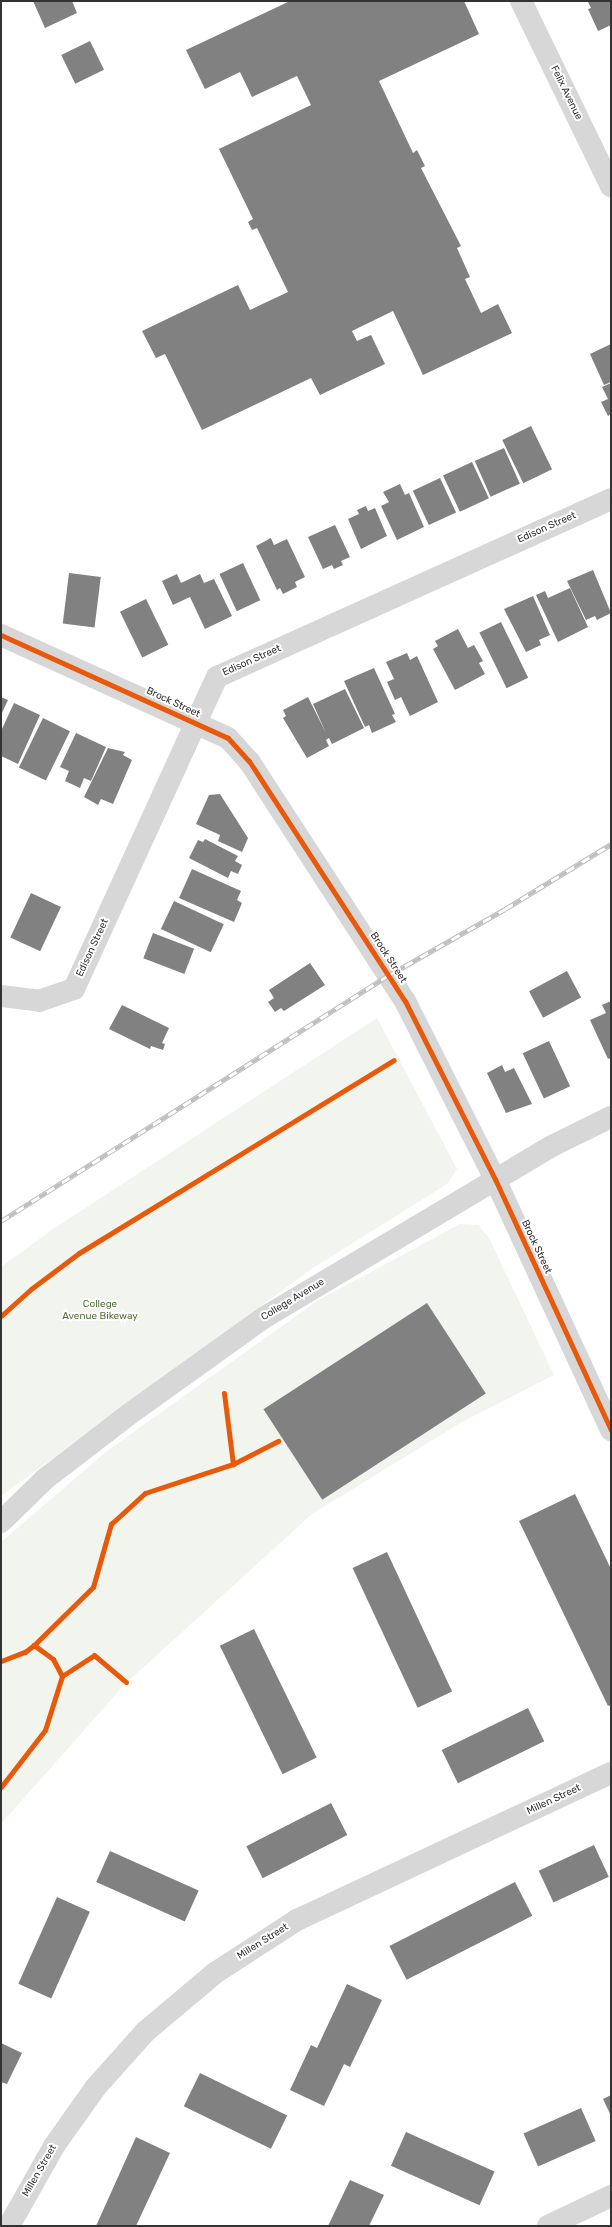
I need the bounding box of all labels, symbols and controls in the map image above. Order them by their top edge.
street label: Felix Avenue [548,64,584,122]
street label: Edison Street [516,510,578,546]
street label: Edison Street [221,643,283,679]
street label: Brock Street [144,685,202,721]
street label: Edison Street [74,917,112,979]
street label: Brock Street [367,930,409,986]
street label: Brock Street [518,1218,554,1276]
street label: College Avenue [259,1276,327,1324]
park label: College Avenue Bikeway [62,1298,138,1322]
street label: Millen Street [525,1782,583,1818]
street label: Millen Street [235,1921,291,1963]
street label: Millen Street [20,2143,60,2199]

